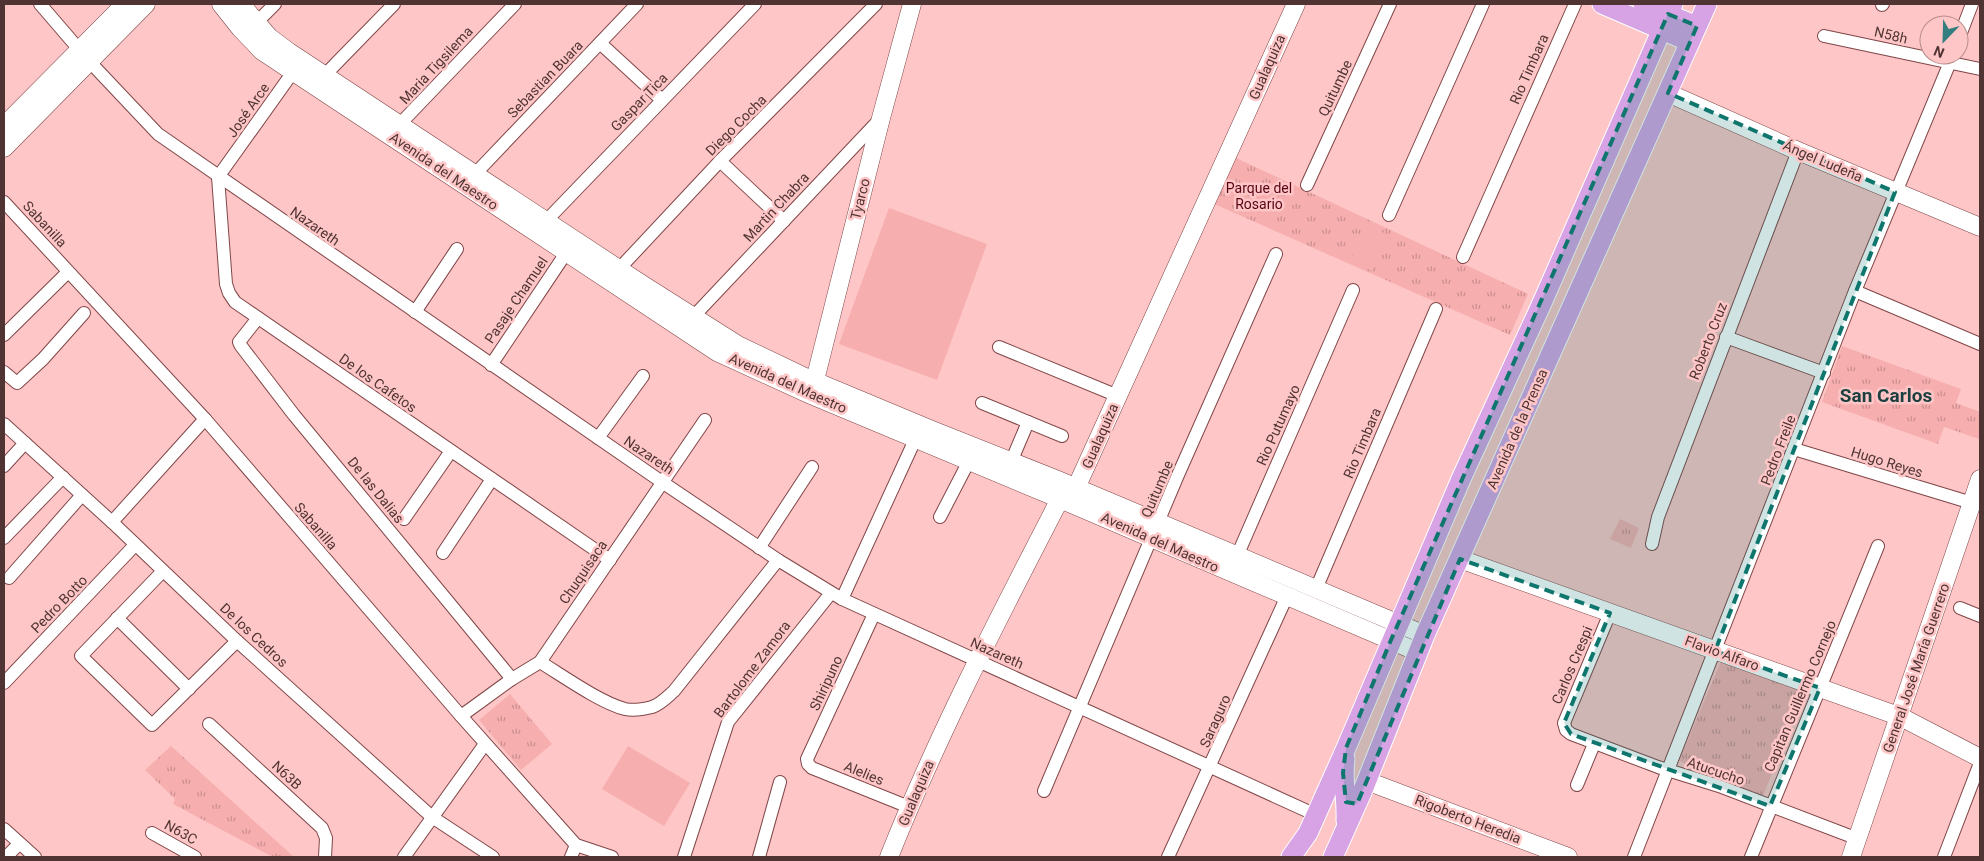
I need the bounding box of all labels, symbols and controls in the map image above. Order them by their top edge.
north arrow [1919,15,1969,65]
street label: Maria Tigsilema [396,23,476,107]
street label: N58h [1873,23,1909,47]
street label: Gualaquiza [1246,32,1288,102]
street label: Rio Timbara [1506,32,1552,106]
street label: Sebastian Buara [504,37,586,121]
text: N [1931,43,1947,61]
street label: Quitumbe [1315,57,1355,119]
street label: Gaspar Tica [607,70,671,134]
street label: José Arce [224,80,272,140]
street label: Diego Cocha [702,91,770,159]
street label: Avenida del Maestro [387,129,501,213]
street label: Ángel Ludeña [1781,136,1865,185]
street label: Martin Chabra [740,169,812,245]
street label: Tyarco [847,177,873,221]
park label: Parque del Rosario [1226,180,1292,212]
street label: Sabanilla [20,198,70,250]
street label: Nazareth [287,203,343,249]
street label: Pasaje Chamuel [481,254,551,346]
street label: Roberto Cruz [1686,300,1730,382]
street label: De los Cafetos [336,350,420,416]
street label: Avenida del Maestro [727,350,849,416]
street label: Avenida de la Prensa [1483,366,1551,492]
street label: Rio Putumayo [1253,382,1303,468]
district label: San Carlos [1840,384,1932,407]
street label: Gualaquiza [1079,401,1121,471]
street label: Rio Timbara [1340,405,1384,481]
street label: Pedro Freile [1757,413,1799,487]
street label: Nazareth [621,433,677,477]
street label: Hugo Reyes [1849,444,1925,480]
street label: De las Dalias [345,454,407,526]
street label: Quitumbe [1138,458,1176,520]
street label: Sabanilla [291,499,341,553]
street label: Avenida del Maestro [1099,509,1221,575]
street label: Chuquisaca [556,537,610,607]
street label: Pedro Botto [28,572,90,636]
street label: General José María Guerrero [1879,581,1953,755]
street label: De los Cedros [217,600,291,670]
street label: Bartolome Zamora [710,618,794,720]
street label: Capitan Guillermo Cornejo [1761,618,1839,774]
street label: Carlos Crespi [1548,624,1596,706]
street label: Flavio Alfaro [1683,632,1761,674]
street label: Nazareth [968,634,1026,672]
street label: Shiripuno [806,653,846,713]
street label: Saraguro [1196,692,1234,750]
street label: Atucucho [1685,754,1747,788]
street label: N63B [269,757,305,793]
street label: Alelies [842,758,886,788]
street label: Gualaquiza [895,758,937,828]
street label: Rigoberto Heredia [1413,791,1523,847]
street label: N63C [162,817,200,847]

